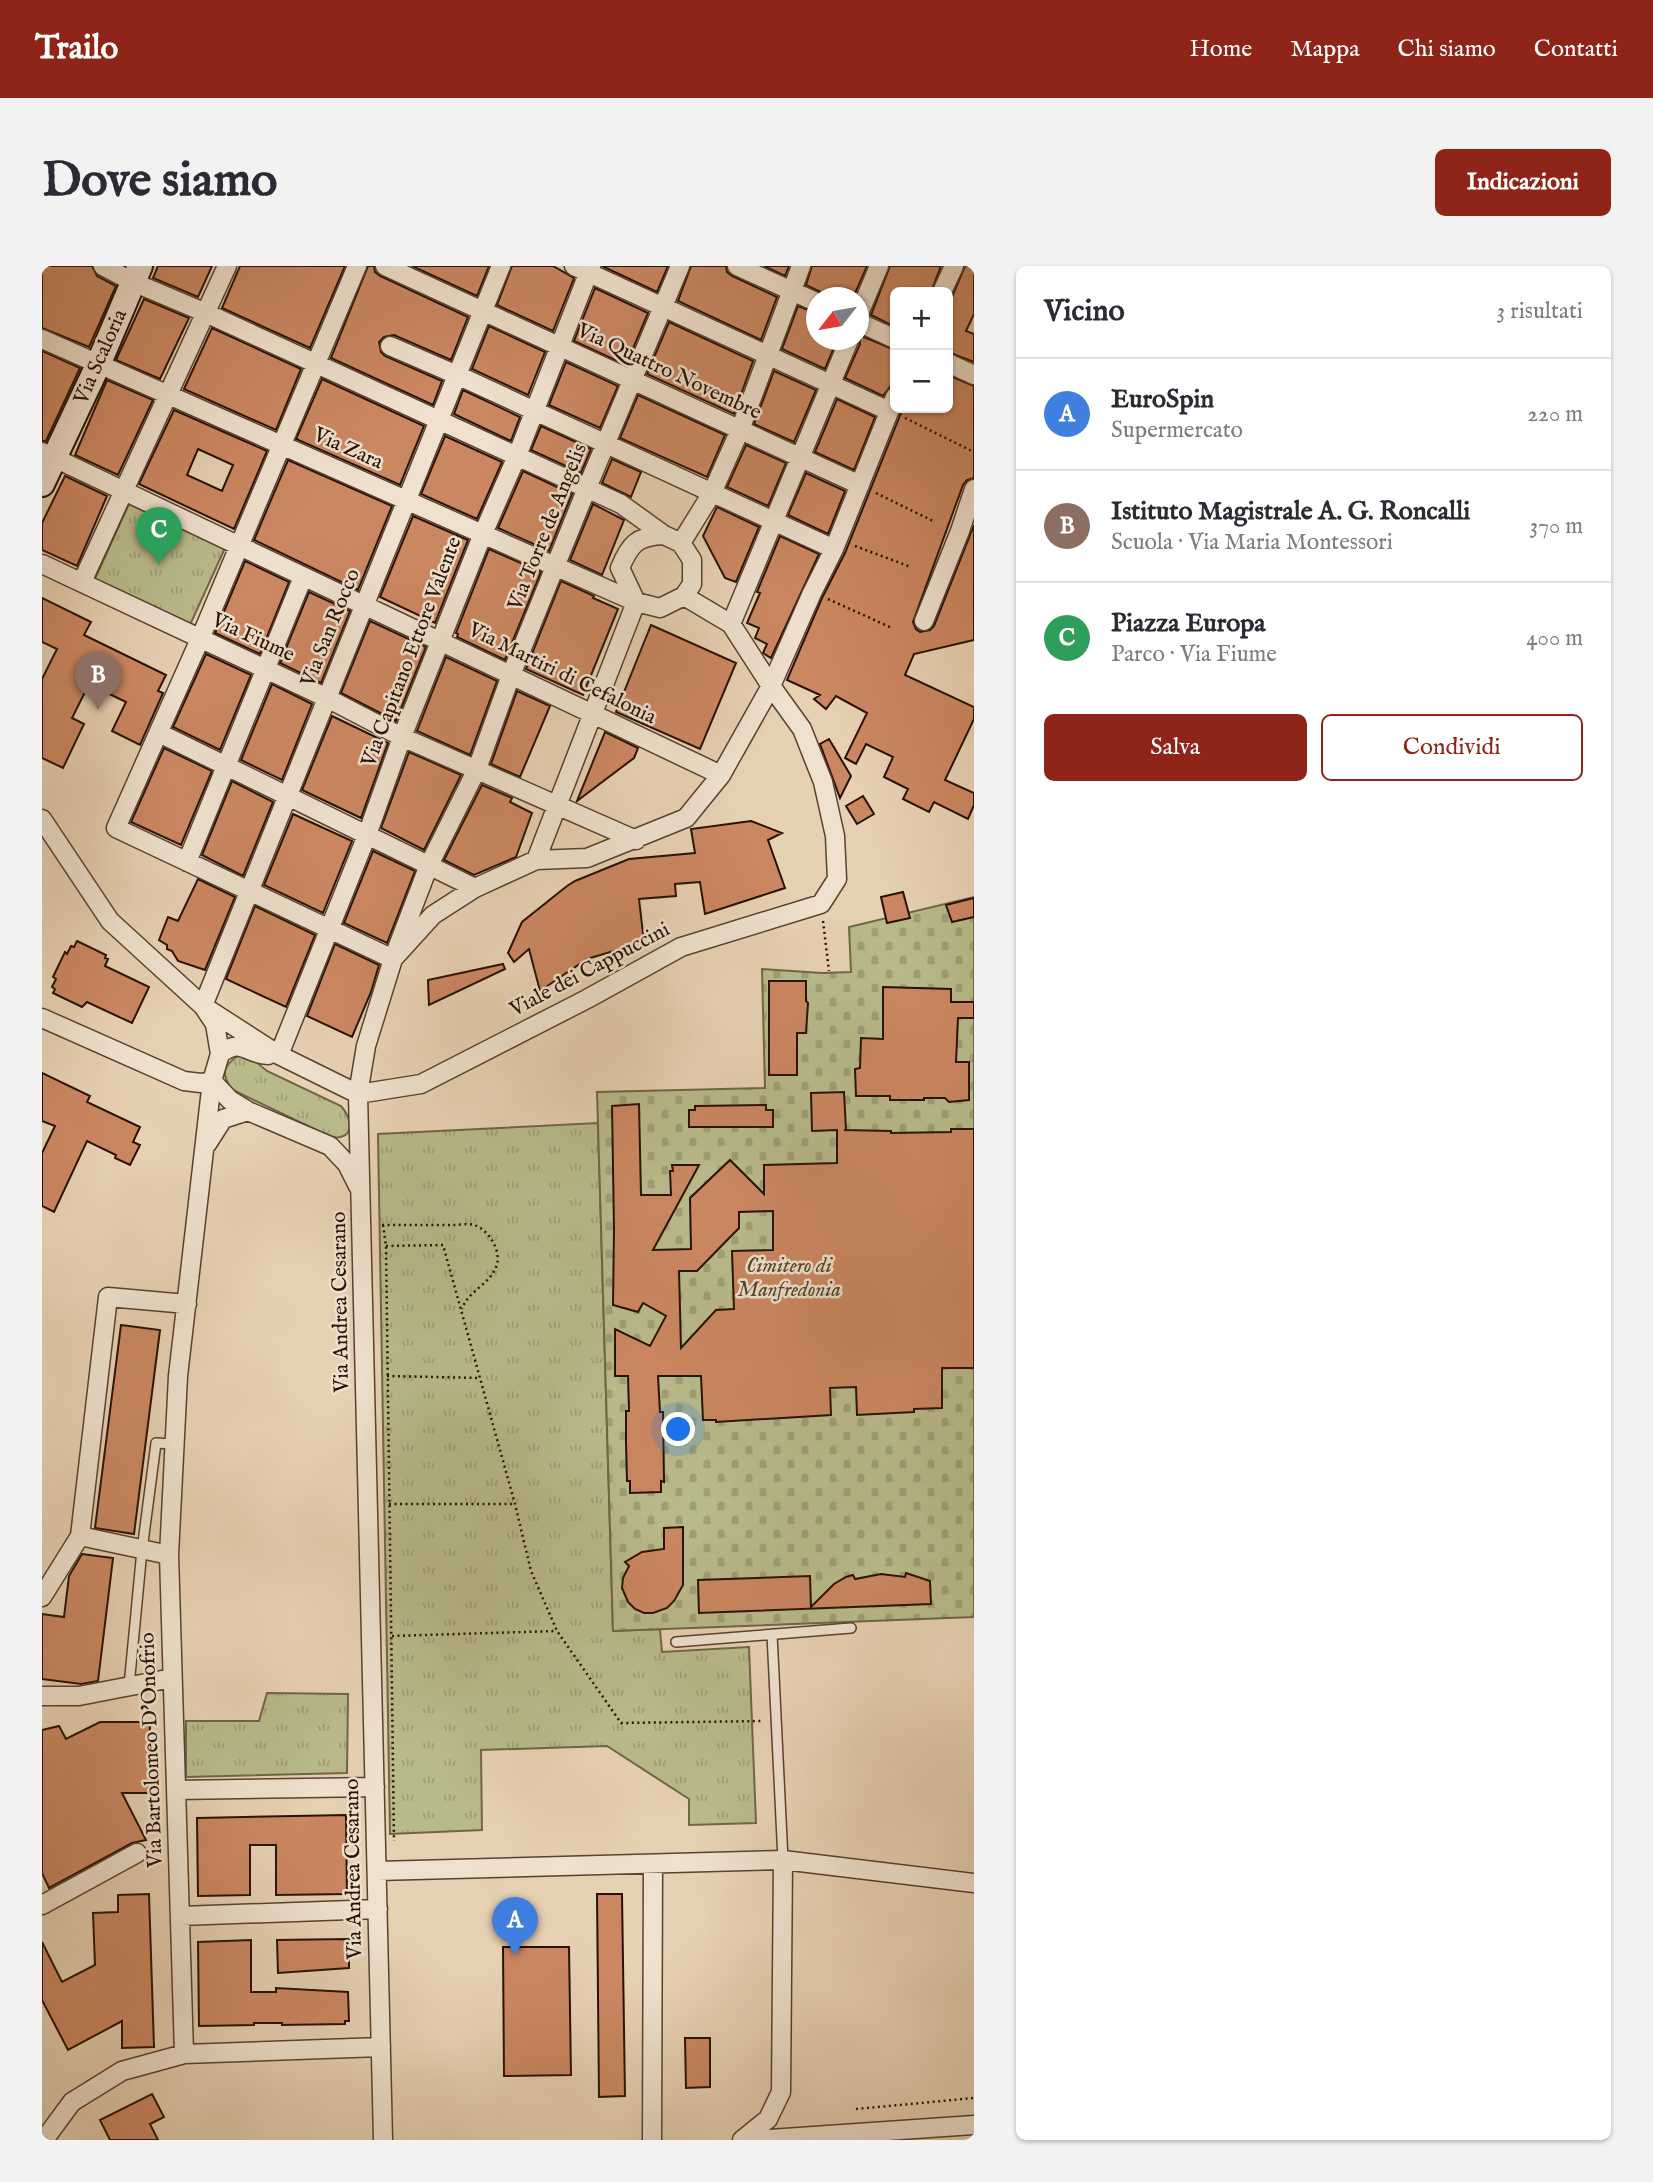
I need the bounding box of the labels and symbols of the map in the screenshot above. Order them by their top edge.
north arrow [806,287,869,350]
street label: Via Scaloria [68,304,134,410]
street label: Via Quattro Novembre [572,317,766,427]
street label: Via Zara [308,421,388,477]
street label: Via Torre de Angelis [502,439,594,615]
pin: C [136,507,182,565]
street label: Via Capitano Ettore Valente [355,533,468,772]
street label: Via San Rocco [295,565,367,692]
street label: Via Fiume [206,607,299,669]
street label: Via Martiri di Cefalonia [463,616,661,732]
pin: B [75,652,121,710]
street label: Viale dei Cappuccini [504,916,675,1024]
street label: Via Andrea Cesarano [326,1211,356,1394]
park label: Cimitero di Manfredonia [737,1253,841,1304]
your location [661,1412,695,1446]
street label: Via Bartolomeo D'Onofrio [134,1632,170,1869]
street label: Via Andrea Cesarano [339,1778,369,1961]
pin: A [492,1897,538,1955]

